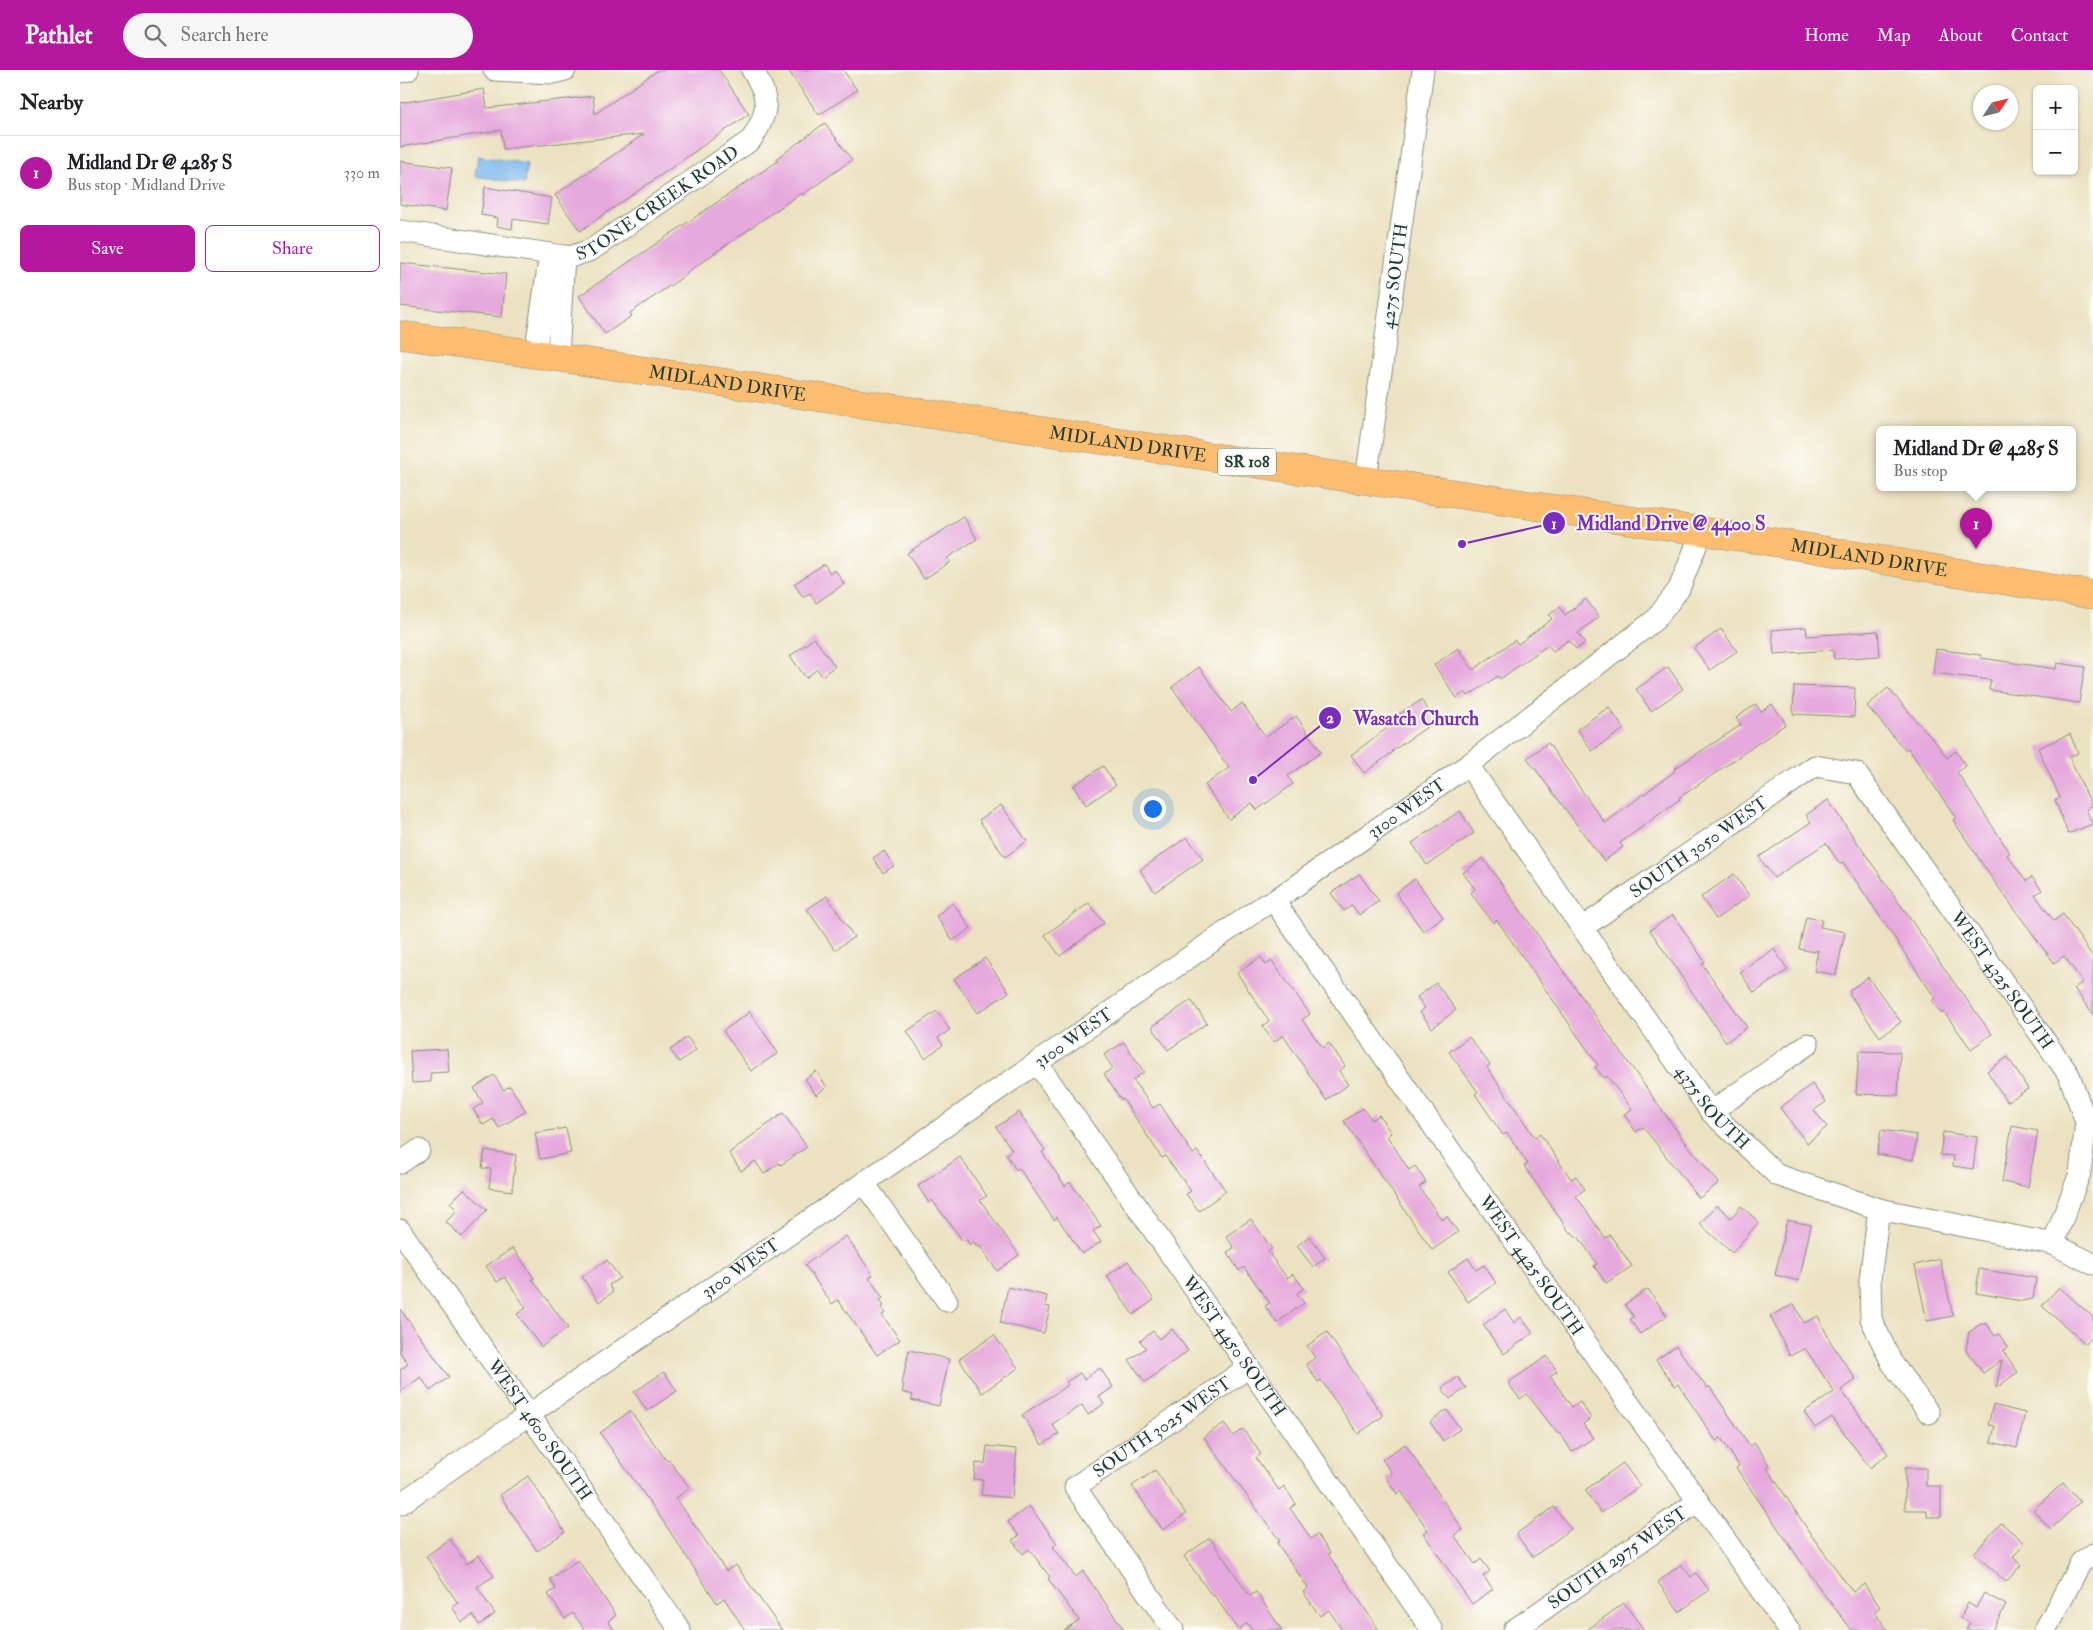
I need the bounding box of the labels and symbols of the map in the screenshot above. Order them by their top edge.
north arrow [1973,85,2018,130]
street label: STONE CREEK ROAD [573,140,743,266]
street label: 4275 SOUTH [1376,222,1413,330]
street label: MIDLAND DRIVE [647,360,808,407]
street label: MIDLAND DRIVE [1048,421,1208,467]
road number: SR 108 [1218,448,1276,476]
callout: Midland Drive @ 4400 S [1541,506,1775,540]
pin: 1 [1960,508,1992,549]
text: Midland Drive @ 4400 S [1575,512,1766,536]
text: 1 [1551,515,1557,534]
street label: MIDLAND DRIVE [1789,533,1950,582]
callout: Wasatch Church [1318,701,1488,735]
text: Wasatch Church [1352,707,1479,731]
text: 2 [1326,709,1334,728]
street label: 3100 WEST [1363,772,1451,843]
street label: SOUTH 3050 WEST [1625,791,1773,903]
your location [1140,796,1166,822]
street label: WEST 4325 SOUTH [1945,906,2059,1054]
street label: 3100 WEST [1030,1002,1117,1073]
street label: 4375 SOUTH [1670,1061,1755,1155]
street label: WEST 4425 SOUTH [1473,1190,1589,1340]
street label: 3100 WEST [697,1233,784,1303]
street label: WEST 4450 SOUTH [1177,1270,1291,1421]
street label: WEST 4600 SOUTH [482,1354,597,1505]
street label: SOUTH 3025 WEST [1088,1371,1236,1483]
street label: SOUTH 2975 WEST [1543,1501,1692,1614]

